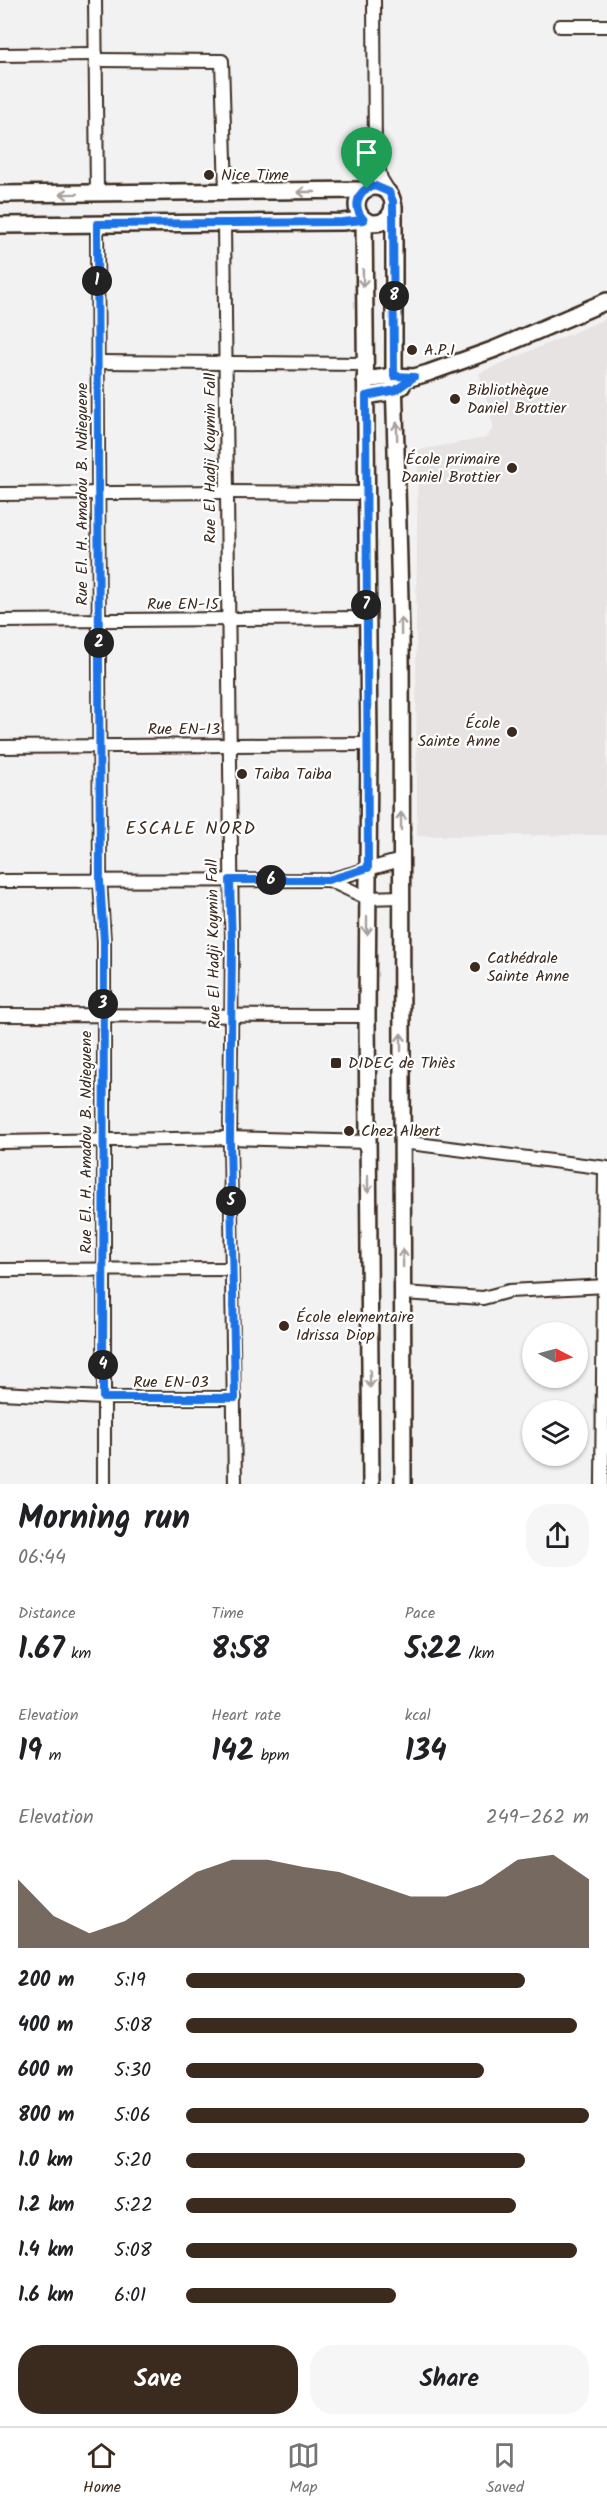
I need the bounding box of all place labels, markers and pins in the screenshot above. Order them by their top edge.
pin [341,127,392,189]
place label: Nice Time [221,163,289,188]
marker: Nice Time [202,168,216,182]
pin: 1 [82,266,112,296]
pin: 8 [379,281,409,311]
place label: A.P.I [424,338,455,363]
marker: A.P.I [405,343,419,357]
place label: Bibliothèque Daniel Brottier [467,378,568,421]
marker: Bibliothèque Daniel Brottier [448,392,462,406]
place label: École primaire Daniel Brottier [401,447,502,490]
marker: École primaire Daniel Brottier [505,461,519,475]
pin: 7 [351,590,381,620]
pin: 2 [84,628,114,658]
place label: École Sainte Anne [418,711,500,754]
marker: École Sainte Anne [505,725,519,739]
place label: Taiba Taiba [254,762,332,787]
marker: Taiba Taiba [235,767,249,781]
pin: 6 [256,865,286,895]
place label: Cathédrale Sainte Anne [487,946,569,989]
marker: Cathédrale Sainte Anne [468,960,482,974]
pin: 3 [88,989,118,1019]
place label: DIDEC de Thiès [348,1051,456,1076]
marker: DIDEC de Thiès [329,1056,343,1070]
place label: Chez Albert [361,1119,441,1144]
marker: Chez Albert [342,1124,356,1138]
pin: 5 [216,1186,246,1216]
place label: École elementaire Idrissa Diop [296,1305,414,1348]
marker: École elementaire Idrissa Diop [277,1319,291,1333]
pin: 4 [88,1350,118,1380]

